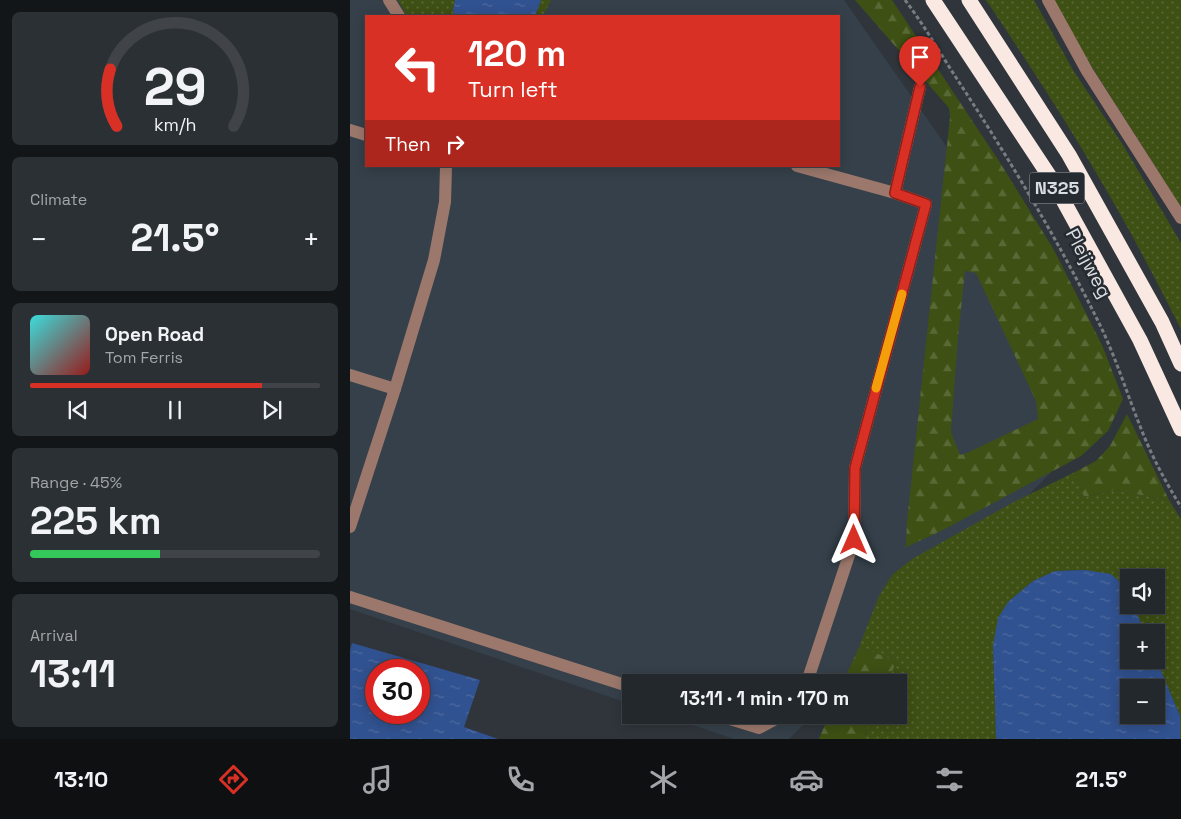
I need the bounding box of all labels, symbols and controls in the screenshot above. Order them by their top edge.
text: 120 m [468,32,566,76]
icon: left [385,35,450,100]
pin [899,36,941,87]
icon: arrive [906,43,934,71]
text: 29 [144,54,206,120]
text: Turn left [468,75,558,103]
text: km/h [154,113,196,136]
icon: right [441,130,469,158]
text: Then [385,132,431,157]
road number: N325 [1030,172,1084,204]
text: Climate [30,189,87,210]
text: 21.5° [131,214,219,262]
text: − [30,221,47,257]
text: + [303,221,320,257]
street label: Pleijweg [1060,224,1117,302]
text: Open Road [105,322,204,347]
text: Tom Ferris [105,347,183,368]
icon: previous [64,396,92,424]
icon: pause [161,396,189,424]
icon: next [258,396,286,424]
text: Range · 45% [30,472,122,493]
text: 225 km [30,497,161,545]
position arrow [827,513,879,565]
map controls [1120,569,1165,724]
button: sound [1120,569,1165,614]
button: + [1120,624,1165,669]
text: Arrival [30,625,78,646]
text: 13:11 [30,650,116,698]
speed limit sign: 30 [365,659,430,724]
button: − [1120,679,1165,724]
text: 13:11 · 1 min · 170 m [680,686,849,711]
icon: directions [216,762,251,797]
icon: music [360,762,395,797]
icon: phone [503,762,538,797]
icon: climate [646,762,681,797]
icon: car [789,762,824,797]
icon: filters [932,762,967,797]
text: 13:10 [54,765,108,793]
text: 21.5° [1075,765,1127,793]

